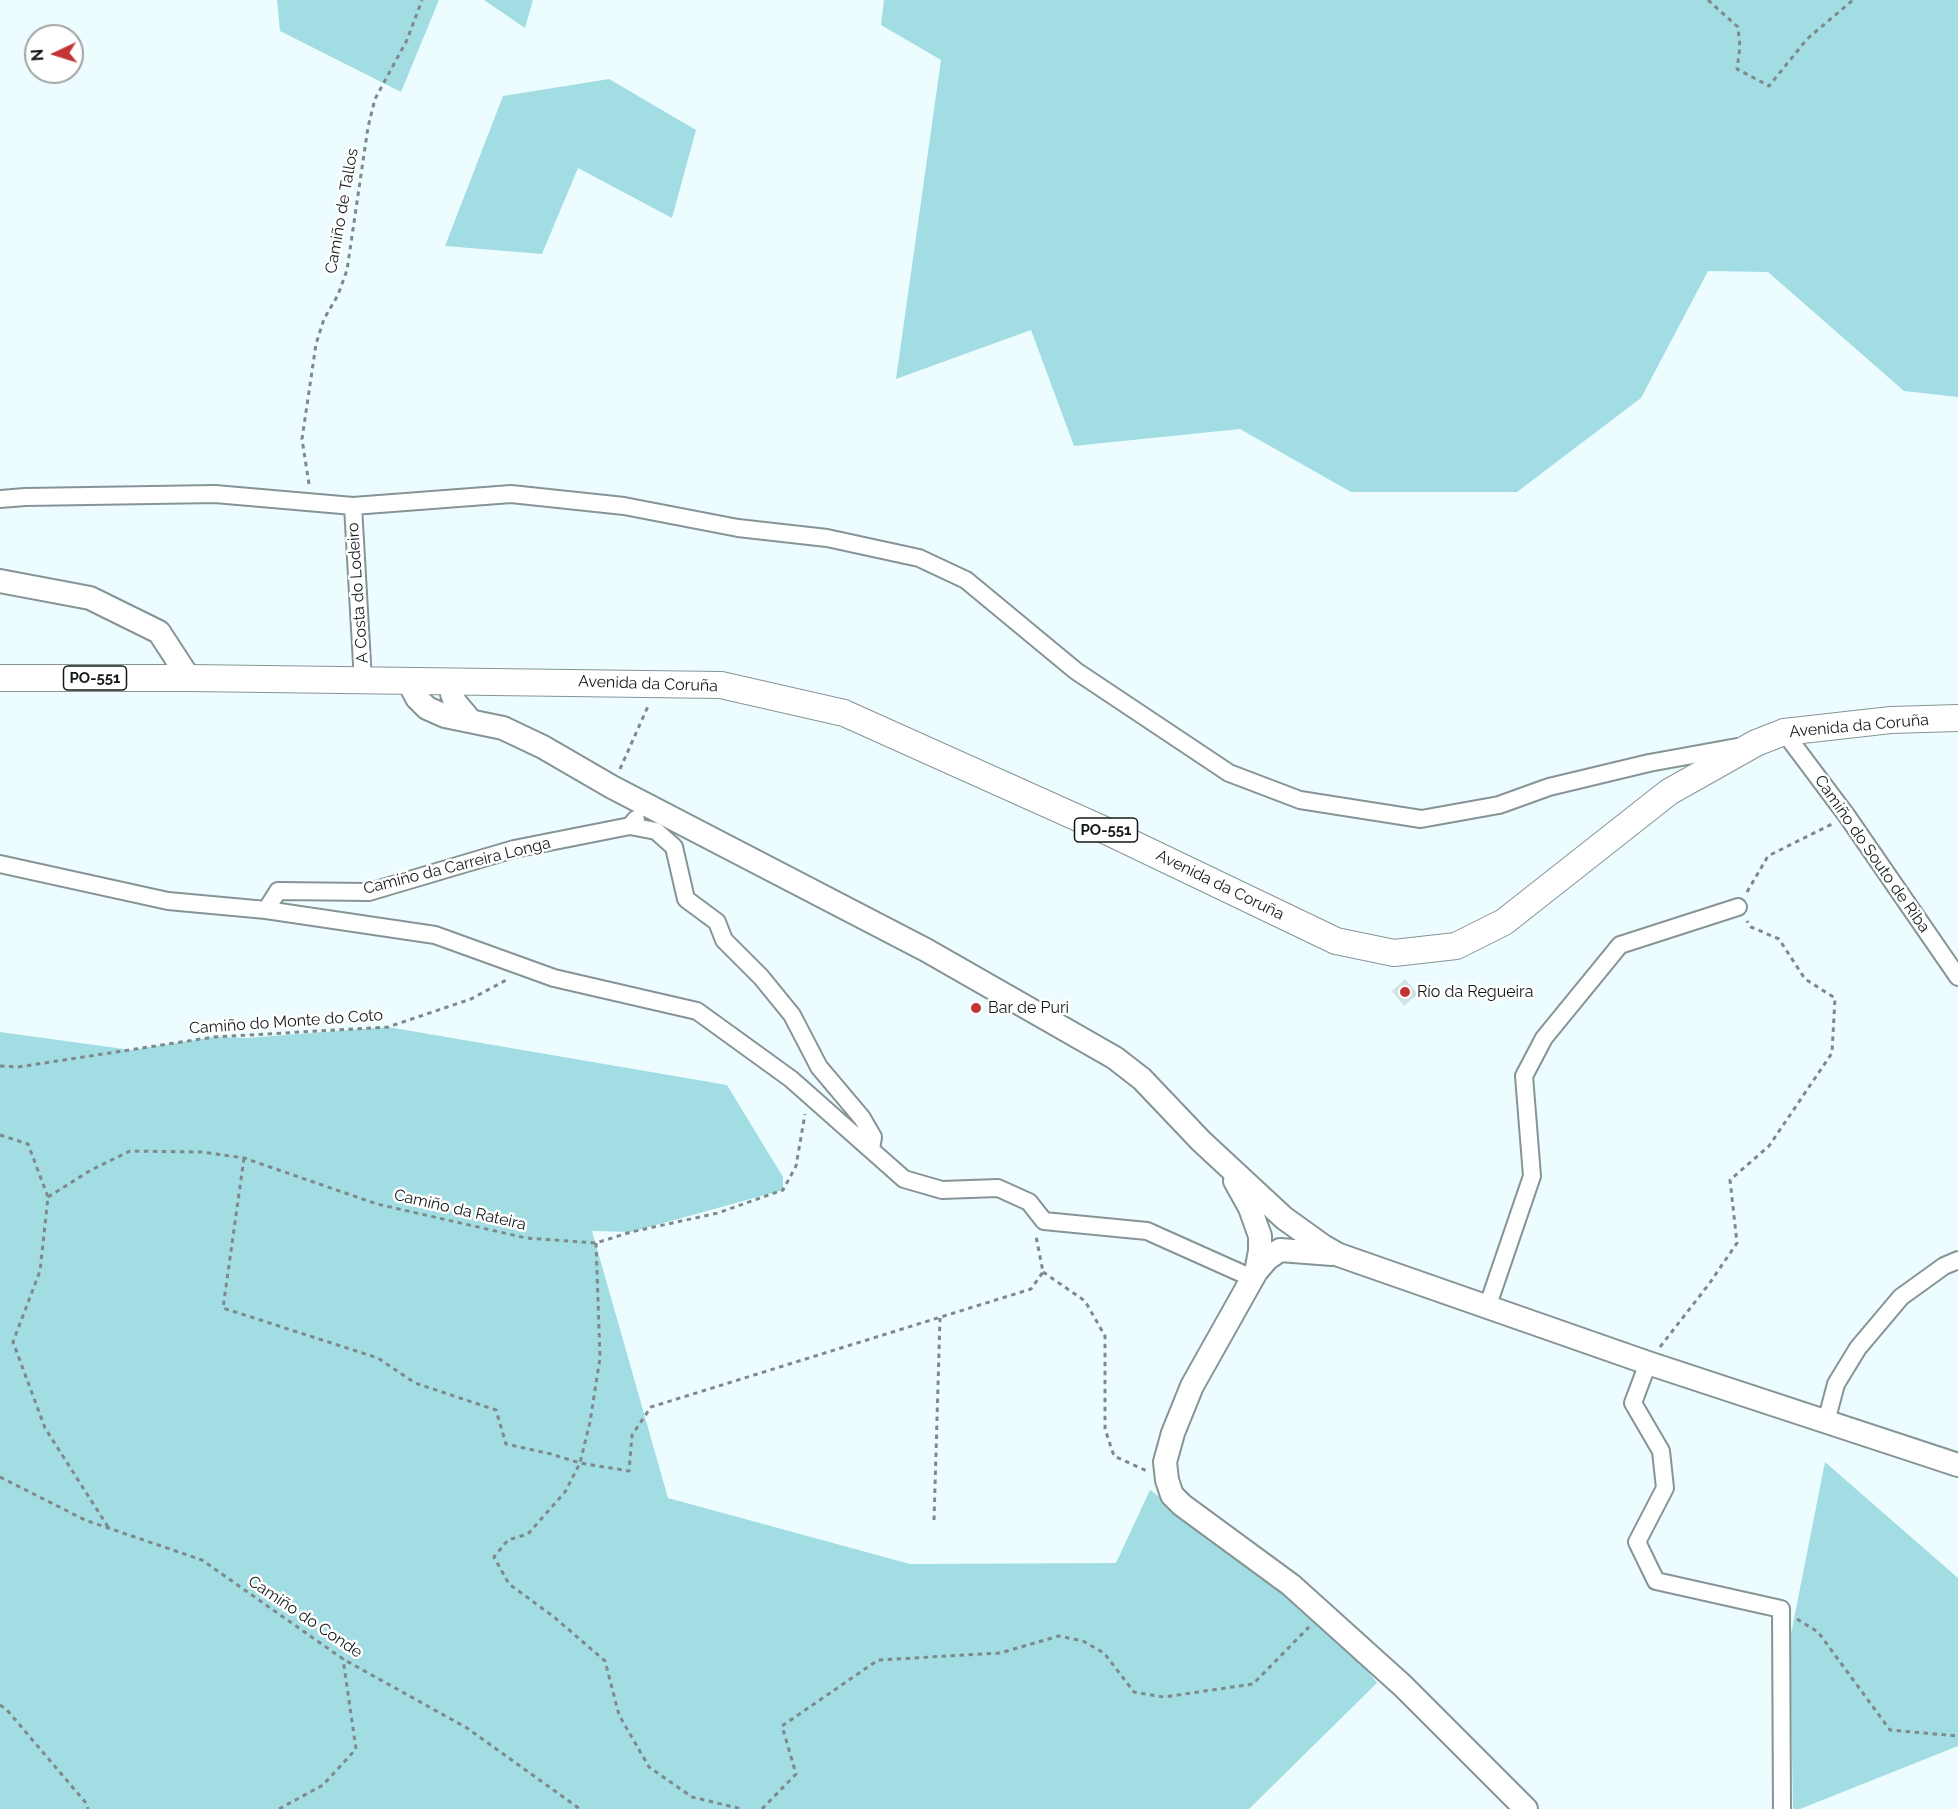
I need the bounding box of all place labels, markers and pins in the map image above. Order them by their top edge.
place label: Río da Regueira [1417,982,1533,1002]
marker: Río da Regueira [1398,985,1412,999]
place label: Bar de Puri [988,998,1069,1018]
marker: Bar de Puri [969,1001,983,1015]

